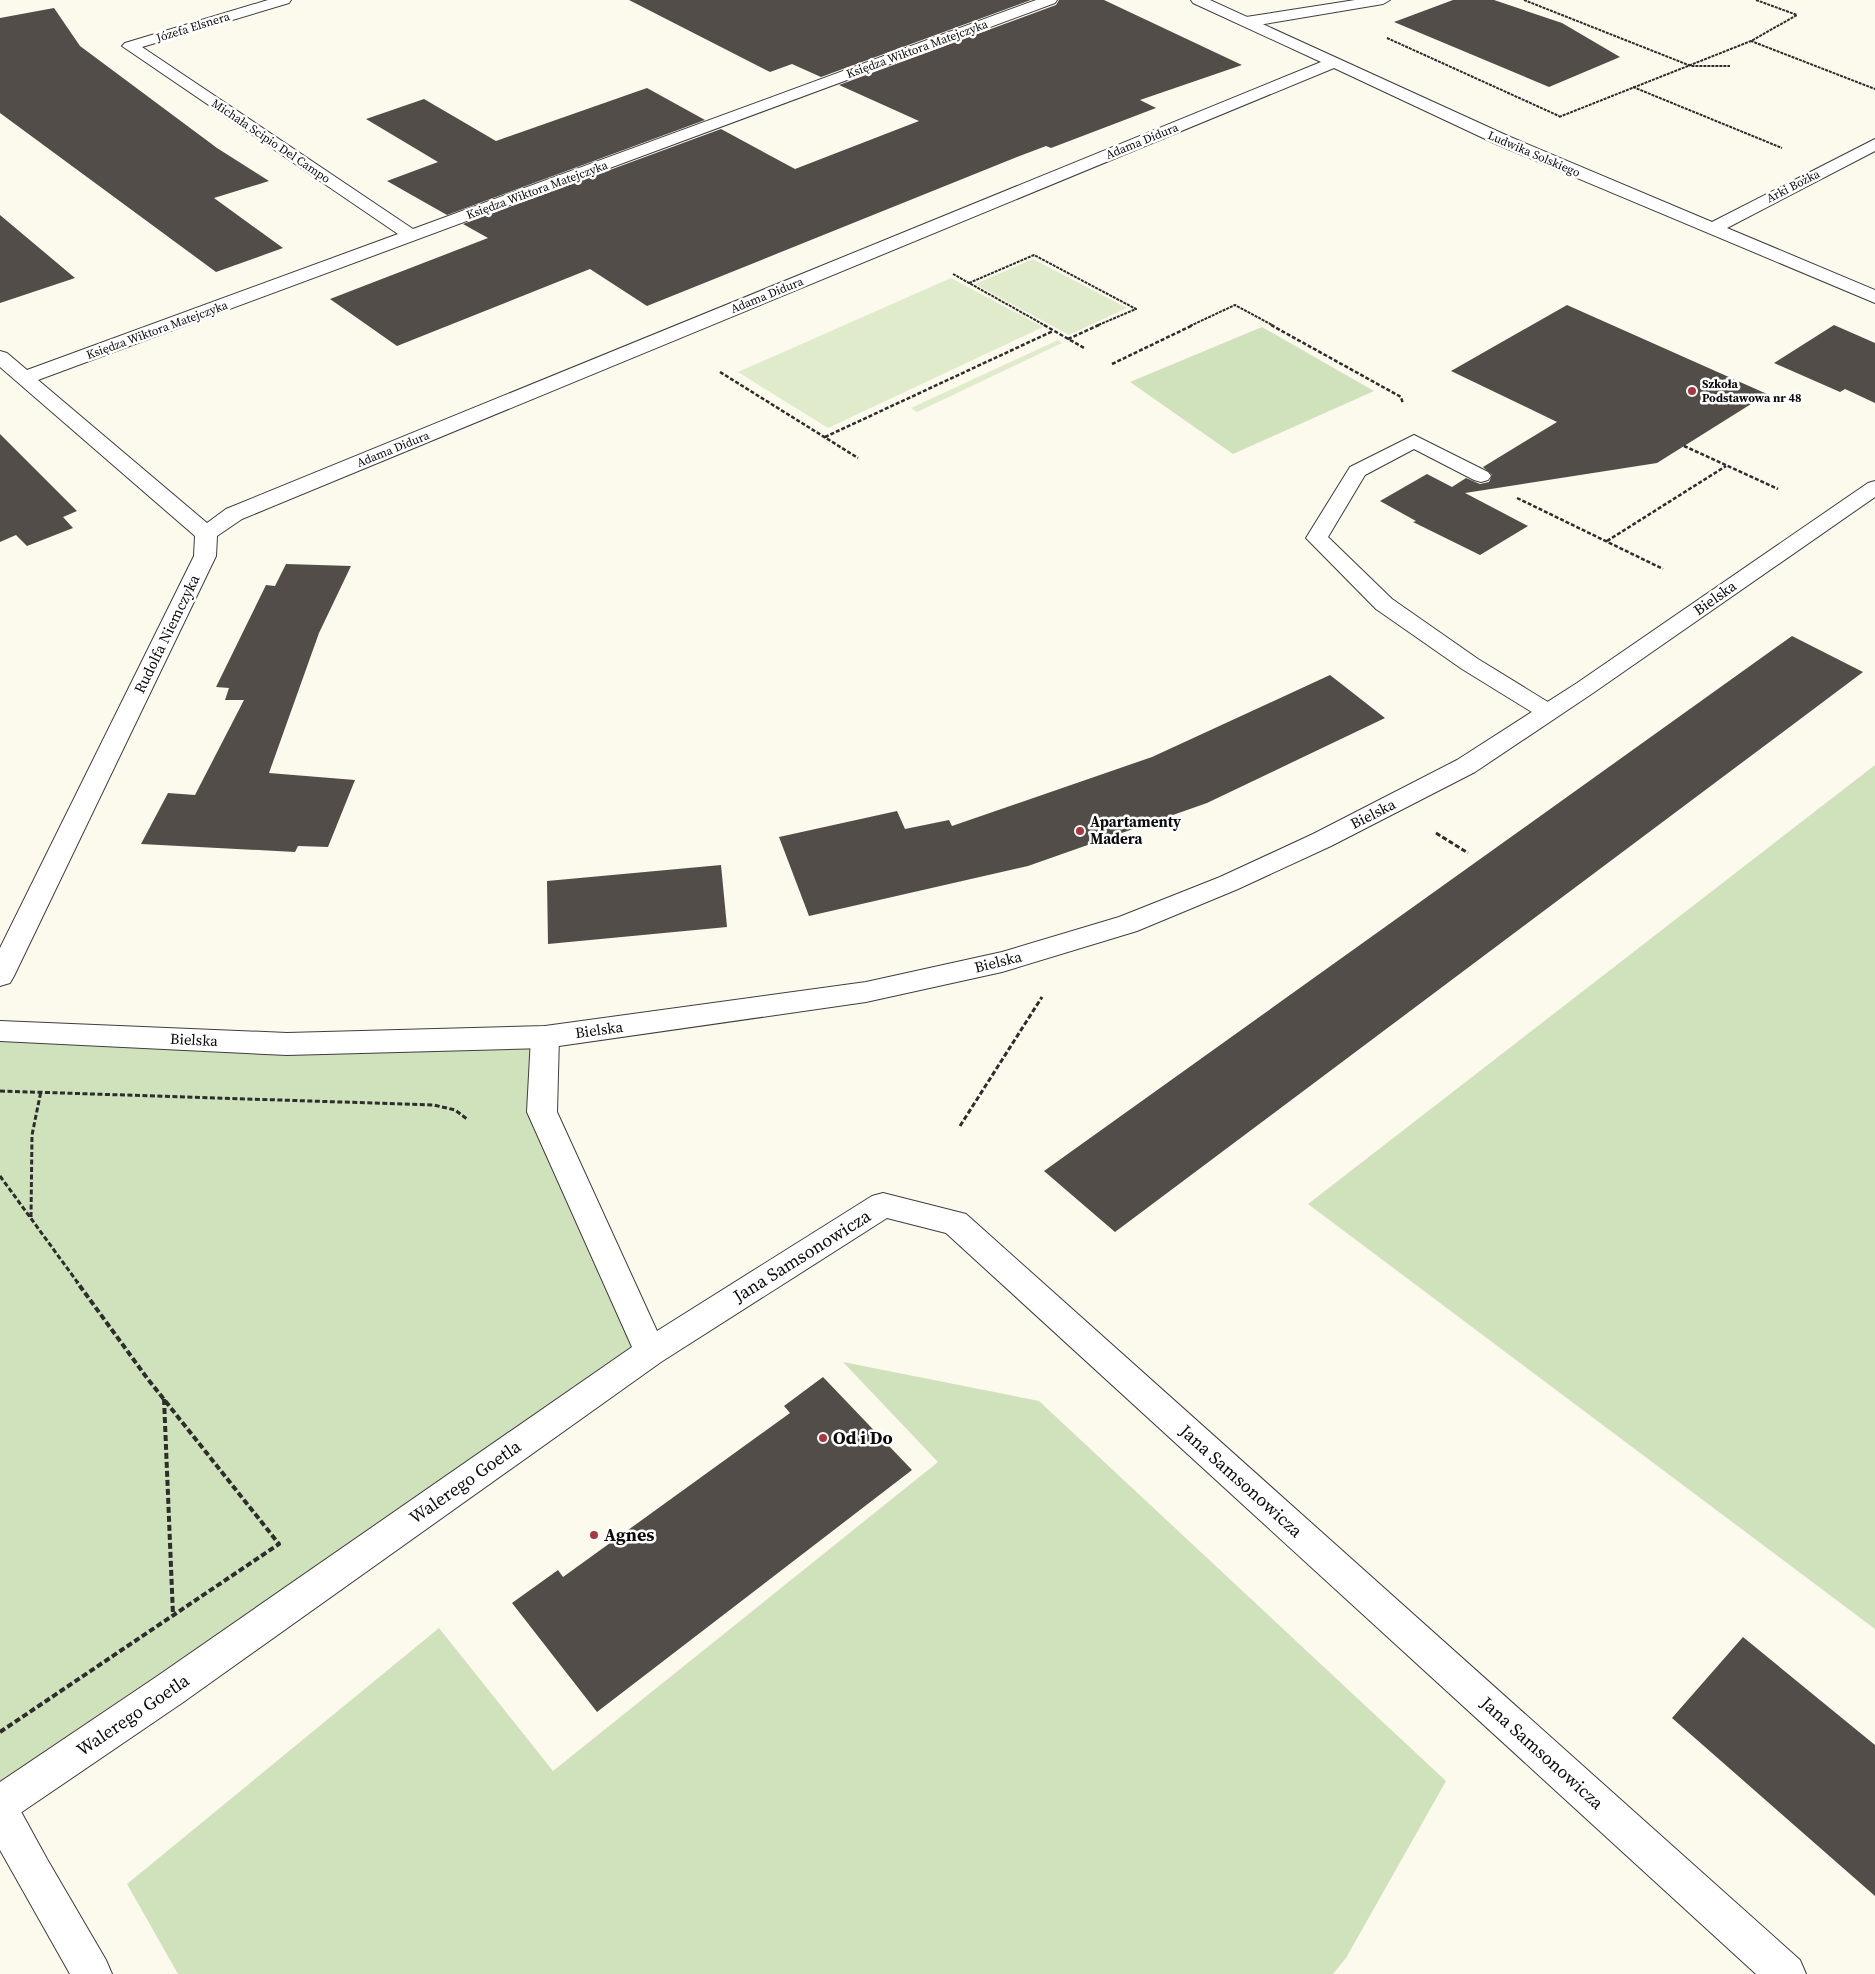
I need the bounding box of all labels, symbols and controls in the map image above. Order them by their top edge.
street label: Józefa Elsnera [153,8,232,46]
street label: Księdza Wiktora Matejczyka [844,16,991,82]
street label: Michała Scipio Del Campo [209,95,334,187]
street label: Adama Didura [1103,119,1182,163]
street label: Ludwika Solskiego [1485,127,1583,181]
street label: Księdza Wiktora Matejczyka [464,157,611,223]
street label: Arki Bożka [1763,165,1823,206]
street label: Adama Didura [728,273,807,317]
street label: Księdza Wiktora Matejczyka [84,297,231,363]
place label: Szkoła Podstawowa nr 48 [1702,376,1801,406]
marker: Szkoła Podstawowa nr 48 [1686,385,1698,397]
street label: Adama Didura [354,427,433,471]
street label: Rudolfa Niemczyka [129,571,205,697]
street label: Bielska [1689,575,1741,620]
street label: Bielska [1347,793,1399,834]
place label: Apartamenty Madera [1090,811,1181,849]
marker: Apartamenty Madera [1074,825,1086,837]
street label: Bielska [972,945,1024,978]
street label: Bielska [574,1016,625,1043]
street label: Bielska [169,1028,219,1051]
street label: Jana Samsonowicza [727,1203,876,1309]
street label: Jana Samsonowicza [1174,1418,1309,1543]
place label: Od i Do [833,1425,893,1450]
marker: Od i Do [817,1432,829,1444]
street label: Walerego Goetla [404,1433,526,1529]
place label: Agnes [604,1522,654,1547]
marker: Agnes [588,1529,600,1541]
street label: Walerego Goetla [71,1667,195,1762]
street label: Jana Samsonowicza [1475,1690,1610,1815]

